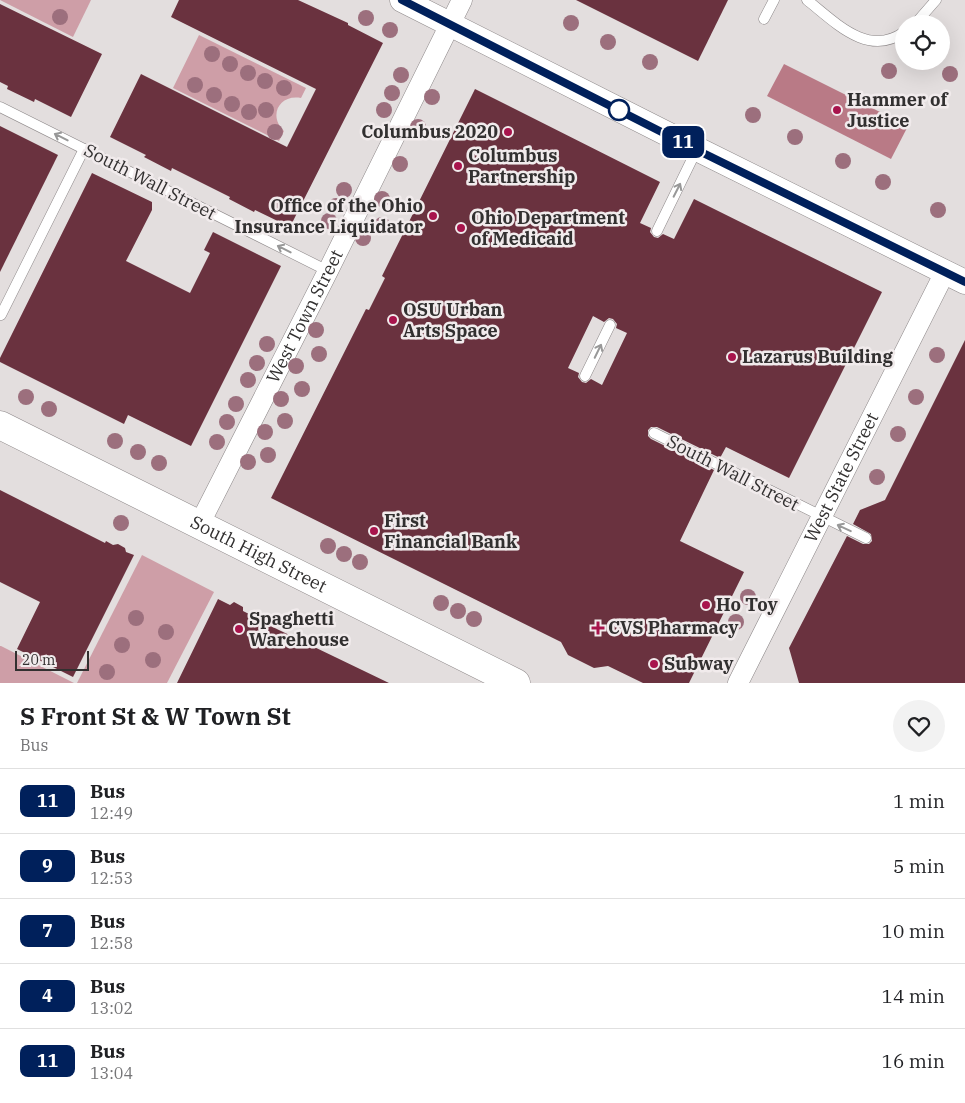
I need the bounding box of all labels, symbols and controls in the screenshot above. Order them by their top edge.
map controls [895,15,950,70]
button: locate [895,15,950,70]
place label: Hammer of Justice [847,88,950,132]
unlabelled marker [608,99,630,121]
marker: Hammer of Justice [831,104,843,116]
place label: Columbus 2020 [361,120,498,143]
marker: Columbus 2020 [502,126,514,138]
line badge: 11 [660,126,706,158]
text: 11 [672,130,694,153]
one-way arrow [53,132,68,142]
street label: South Wall Street [80,138,220,225]
place label: Columbus Partnership [468,144,575,188]
marker: Columbus Partnership [452,160,464,172]
one-way arrow [673,183,682,198]
place label: Office of the Ohio Insurance Liquidator [235,194,423,238]
place label: Ohio Department of Medicaid [471,206,625,250]
marker: Office of the Ohio Insurance Liquidator [427,210,439,222]
marker: Ohio Department of Medicaid [455,222,467,234]
one-way arrow [277,244,292,253]
street label: West Town Street [261,246,348,387]
place label: OSU Urban Arts Space [403,298,502,342]
marker: OSU Urban Arts Space [387,314,399,326]
one-way arrow [593,343,603,358]
place label: Lazarus Building [742,345,894,368]
marker: Lazarus Building [726,351,738,363]
street label: West State Street [799,408,883,546]
street label: South Wall Street [663,429,803,516]
place label: First Financial Bank [384,509,518,553]
street label: South High Street [187,510,331,597]
one-way arrow [837,522,852,532]
marker: First Financial Bank [368,525,380,537]
place label: Ho Toy [716,593,778,616]
marker: Ho Toy [700,599,712,611]
place label: Spaghetti Warehouse [249,607,349,651]
place label: CVS Pharmacy [608,616,739,639]
marker: CVS Pharmacy [592,622,604,634]
marker: Spaghetti Warehouse [233,623,245,635]
scale bar [15,648,89,671]
text: 20 m [22,651,55,669]
place label: Subway [664,652,734,675]
marker: Subway [648,658,660,670]
text: S Front St & W Town St [20,700,291,732]
button: heart [893,700,945,752]
text: Bus [20,735,48,755]
text: Bus [90,779,125,803]
text: 11 [37,789,58,812]
text: 1 min [893,789,945,813]
text: 12:49 [90,803,133,823]
text: Bus [90,844,125,868]
text: 9 [42,854,53,877]
text: 5 min [893,854,945,878]
text: 12:53 [90,868,133,888]
text: Bus [90,909,125,933]
text: 7 [42,919,53,942]
text: 10 min [882,919,945,943]
text: 12:58 [90,933,133,953]
text: Bus [90,974,125,998]
text: 4 [42,984,53,1007]
text: 14 min [882,984,945,1008]
text: 13:02 [90,998,133,1018]
text: Bus [90,1039,125,1063]
text: 11 [37,1049,58,1072]
text: 16 min [882,1049,945,1073]
text: 13:04 [90,1063,133,1083]

